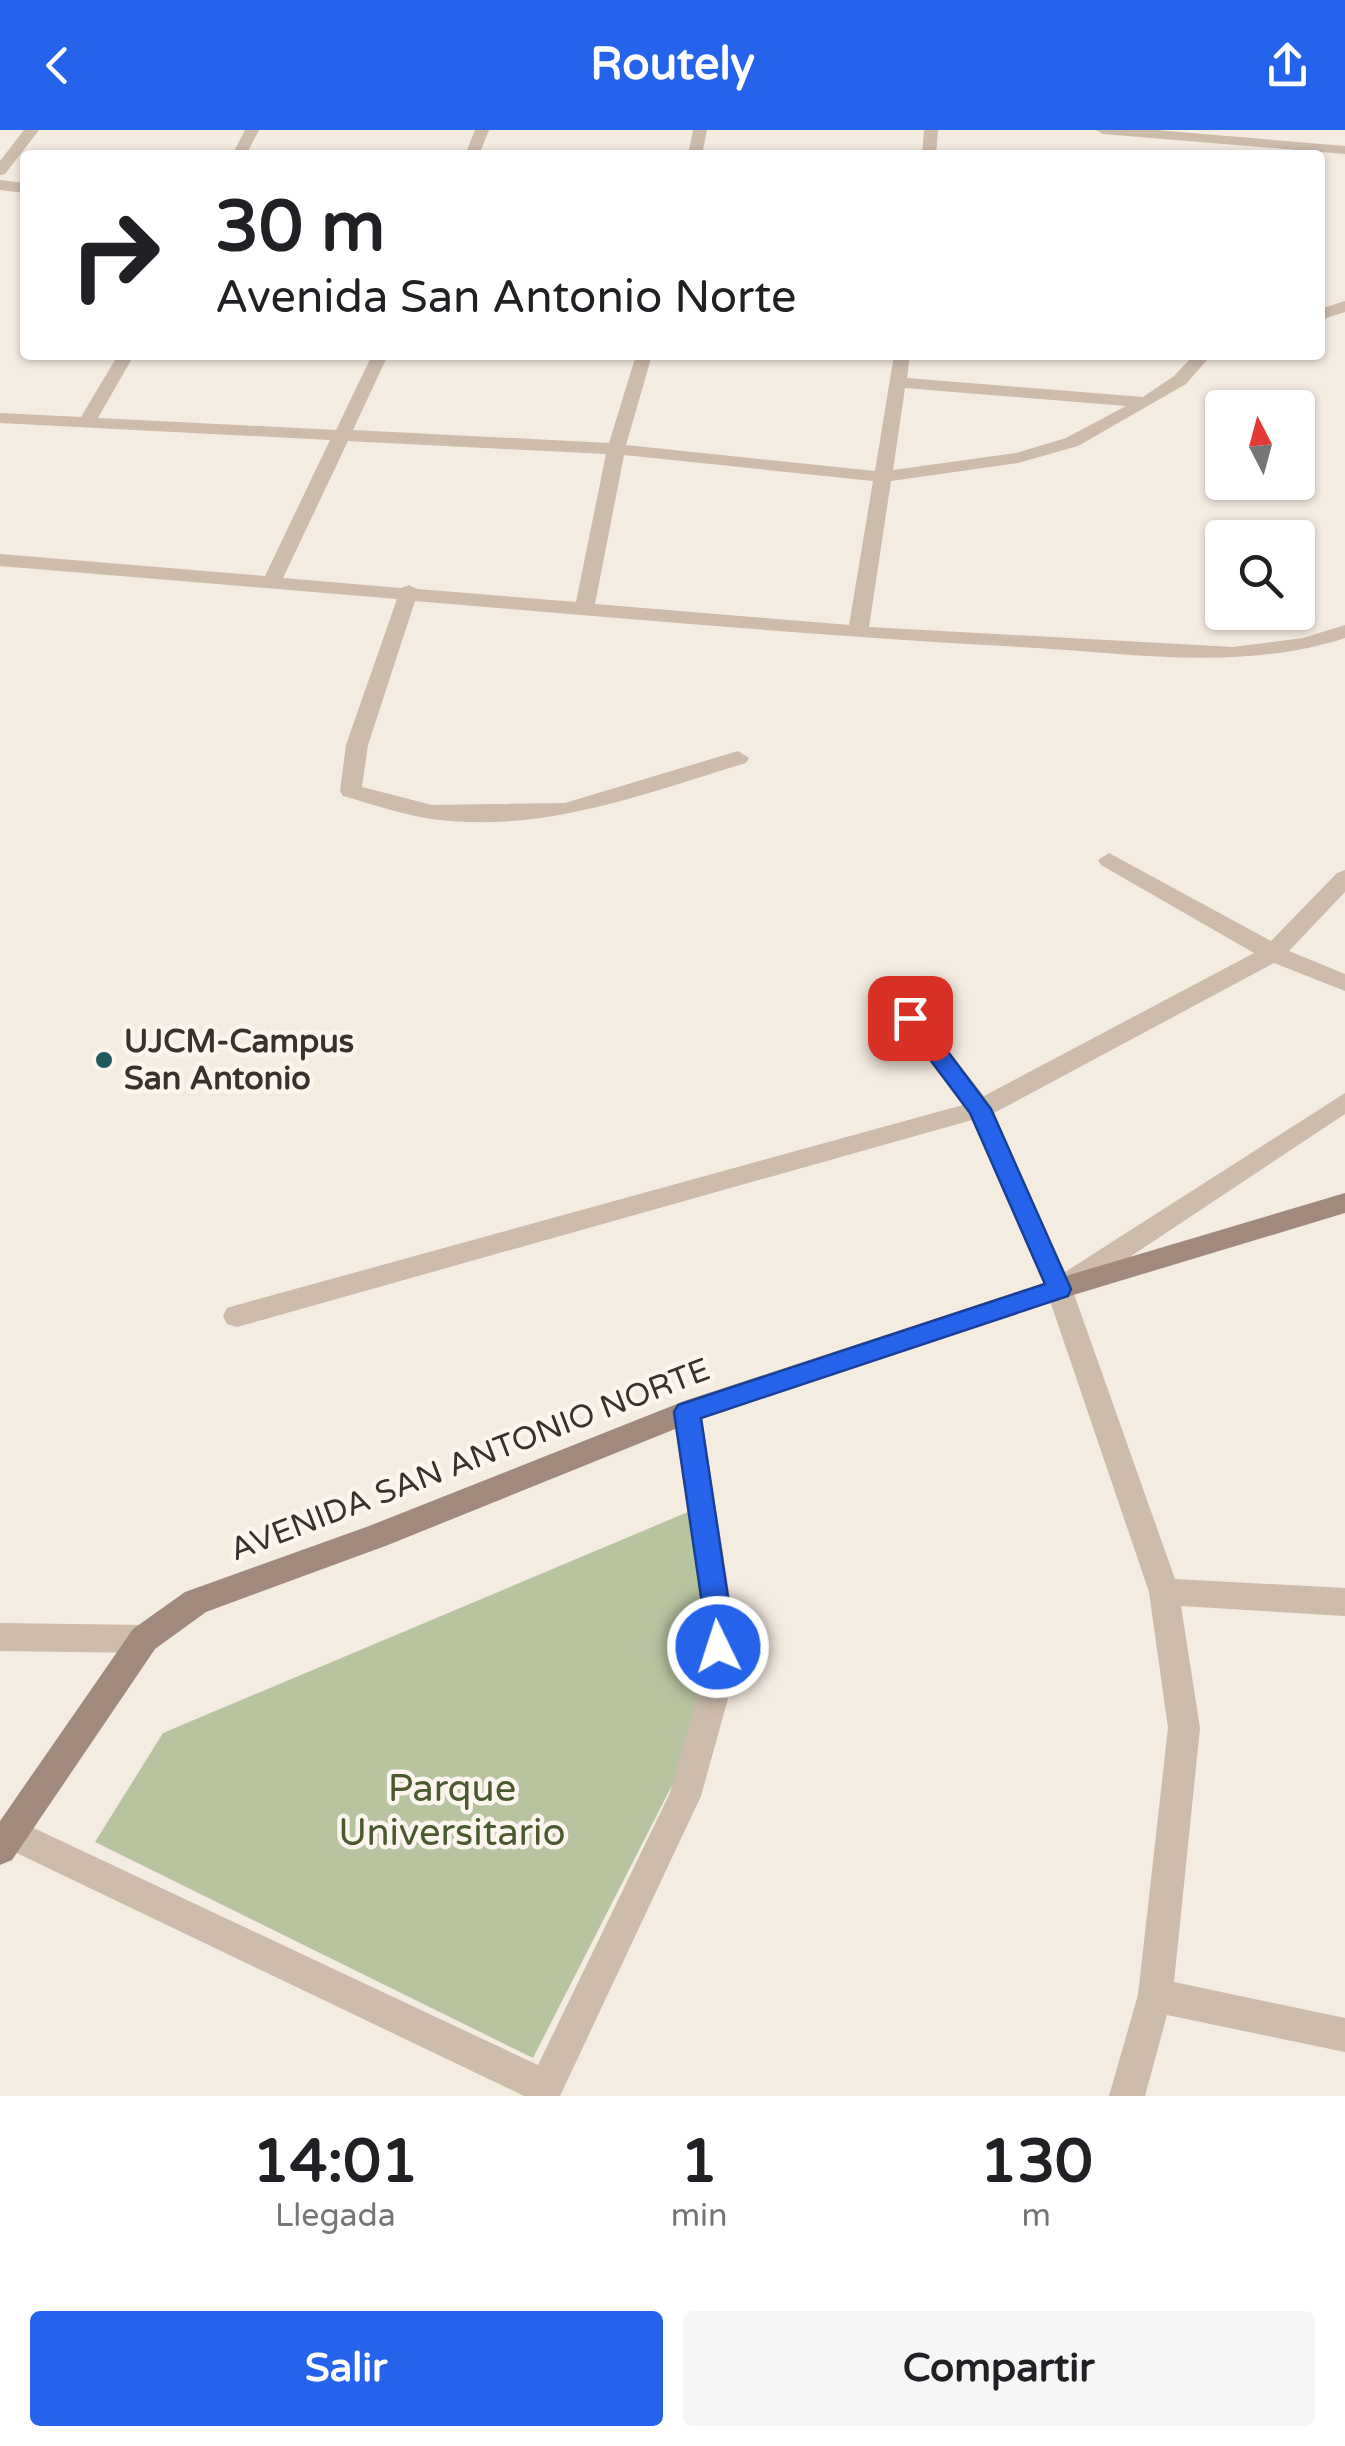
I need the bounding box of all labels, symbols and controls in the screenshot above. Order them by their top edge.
icon: back [30,38,85,93]
text: Routely [590,38,755,92]
icon: share [1260,38,1315,93]
text: 30 m [215,186,385,270]
icon: right [50,190,180,320]
text: Avenida San Antonio Norte [215,271,797,325]
north arrow [1205,390,1315,500]
map controls [1205,390,1315,630]
button: search [1205,520,1315,630]
pin [868,976,953,1061]
icon: arrive [883,991,938,1046]
place label: UJCM-Campus San Antonio [124,1023,354,1098]
marker: UJCM-Campus San Antonio [93,1049,115,1071]
street label: AVENIDA SAN ANTONIO NORTE [225,1351,715,1569]
position arrow [666,1595,770,1699]
park label: Parque Universitario [338,1766,566,1856]
text: 14:01 [252,2126,419,2198]
text: 1 [680,2126,718,2198]
text: 130 [980,2126,1093,2198]
text: Llegada [275,2197,396,2235]
text: min [671,2197,728,2235]
text: m [1022,2197,1051,2235]
button: Salir [30,2311,663,2426]
button: Compartir [683,2311,1315,2426]

